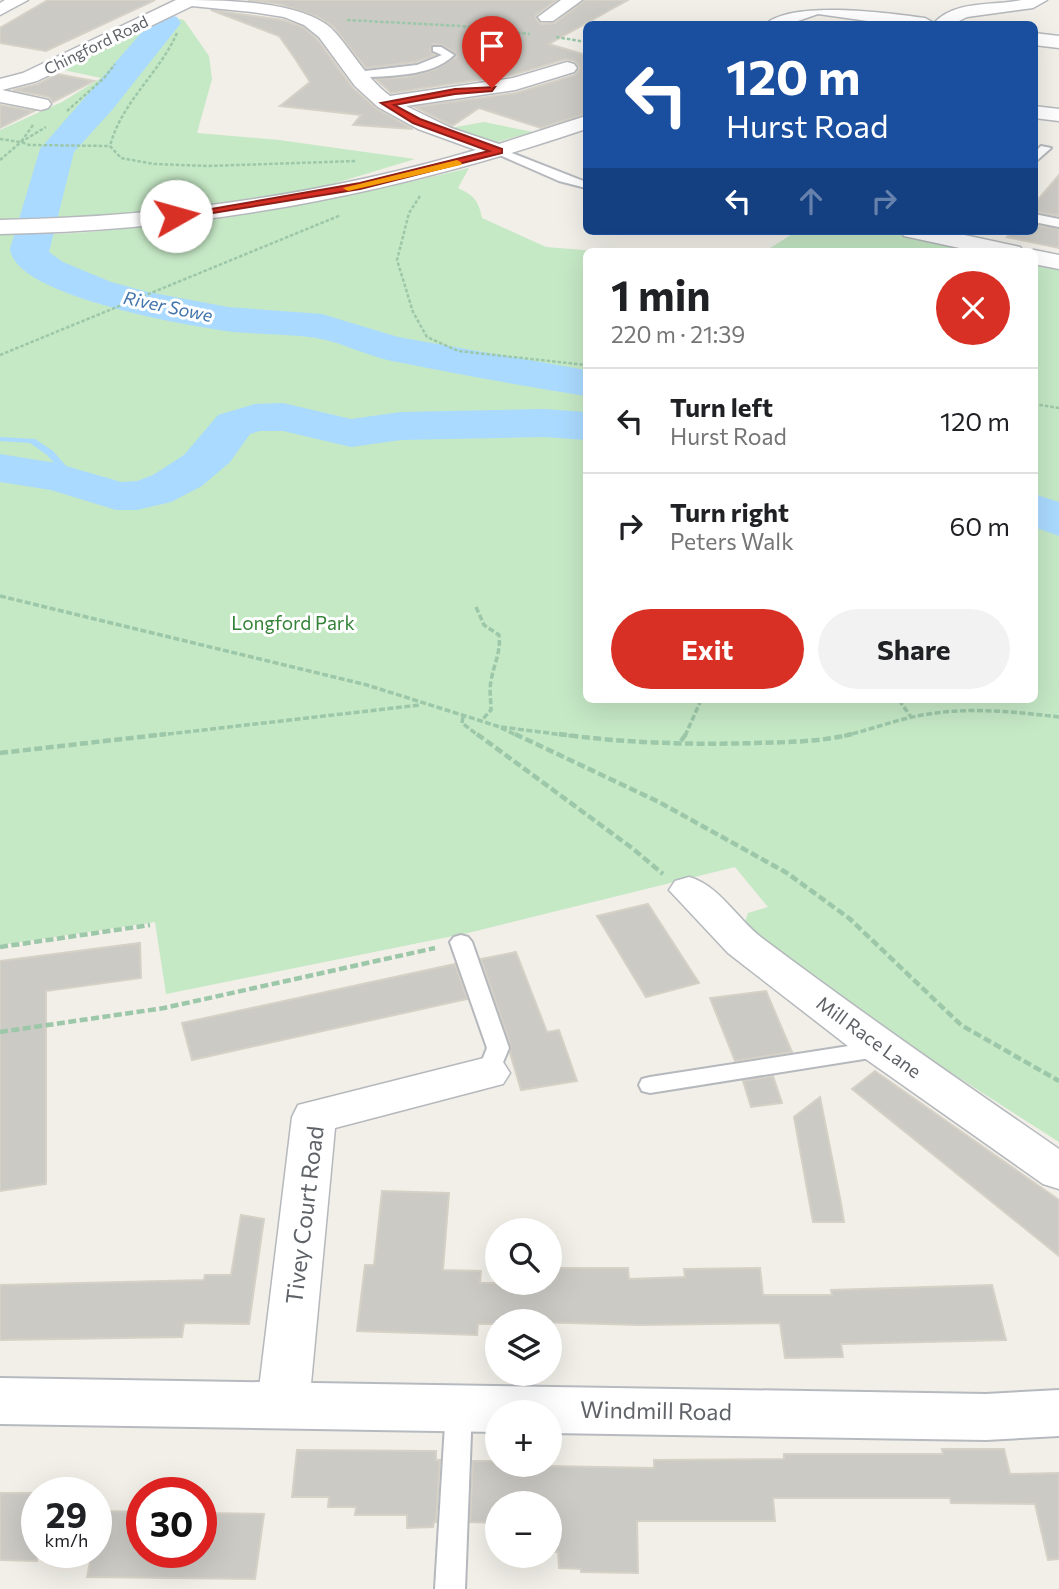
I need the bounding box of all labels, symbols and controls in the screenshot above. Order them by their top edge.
street label: Chingford Road [41,11,151,78]
pin [462,16,522,88]
icon: arrive [473,27,511,65]
text: 120 m [726,45,860,105]
icon: left [611,49,702,140]
text: Hurst Road [726,105,889,145]
position arrow [139,179,213,253]
icon: left [719,182,757,220]
icon: ahead [792,182,830,220]
icon: right [865,182,903,220]
text: 1 min [611,268,711,320]
button: close [936,271,1010,345]
water label: River Sowe [122,286,215,326]
text: 220 m · 21:39 [611,320,745,348]
text: Turn left [670,391,773,422]
icon: left [611,402,649,440]
text: 120 m [940,405,1010,436]
text: Hurst Road [670,422,787,450]
text: Turn right [670,496,789,527]
icon: right [611,507,649,545]
text: 60 m [950,510,1010,541]
text: Peters Walk [670,527,794,555]
button: Exit [611,609,804,689]
button: Share [818,609,1010,689]
park label: Longford Park [231,611,355,634]
street label: Mill Race Lane [812,991,926,1082]
street label: Tivey Court Road [279,1124,329,1306]
map controls [485,1218,562,1568]
button: search [485,1218,562,1295]
button: layers [485,1309,562,1386]
street label: Windmill Road [580,1395,732,1425]
button: + [485,1400,562,1477]
speed limit sign: 30 [126,1477,217,1568]
button: − [485,1491,562,1568]
text: 29 [46,1492,87,1535]
text: km/h [45,1529,88,1551]

